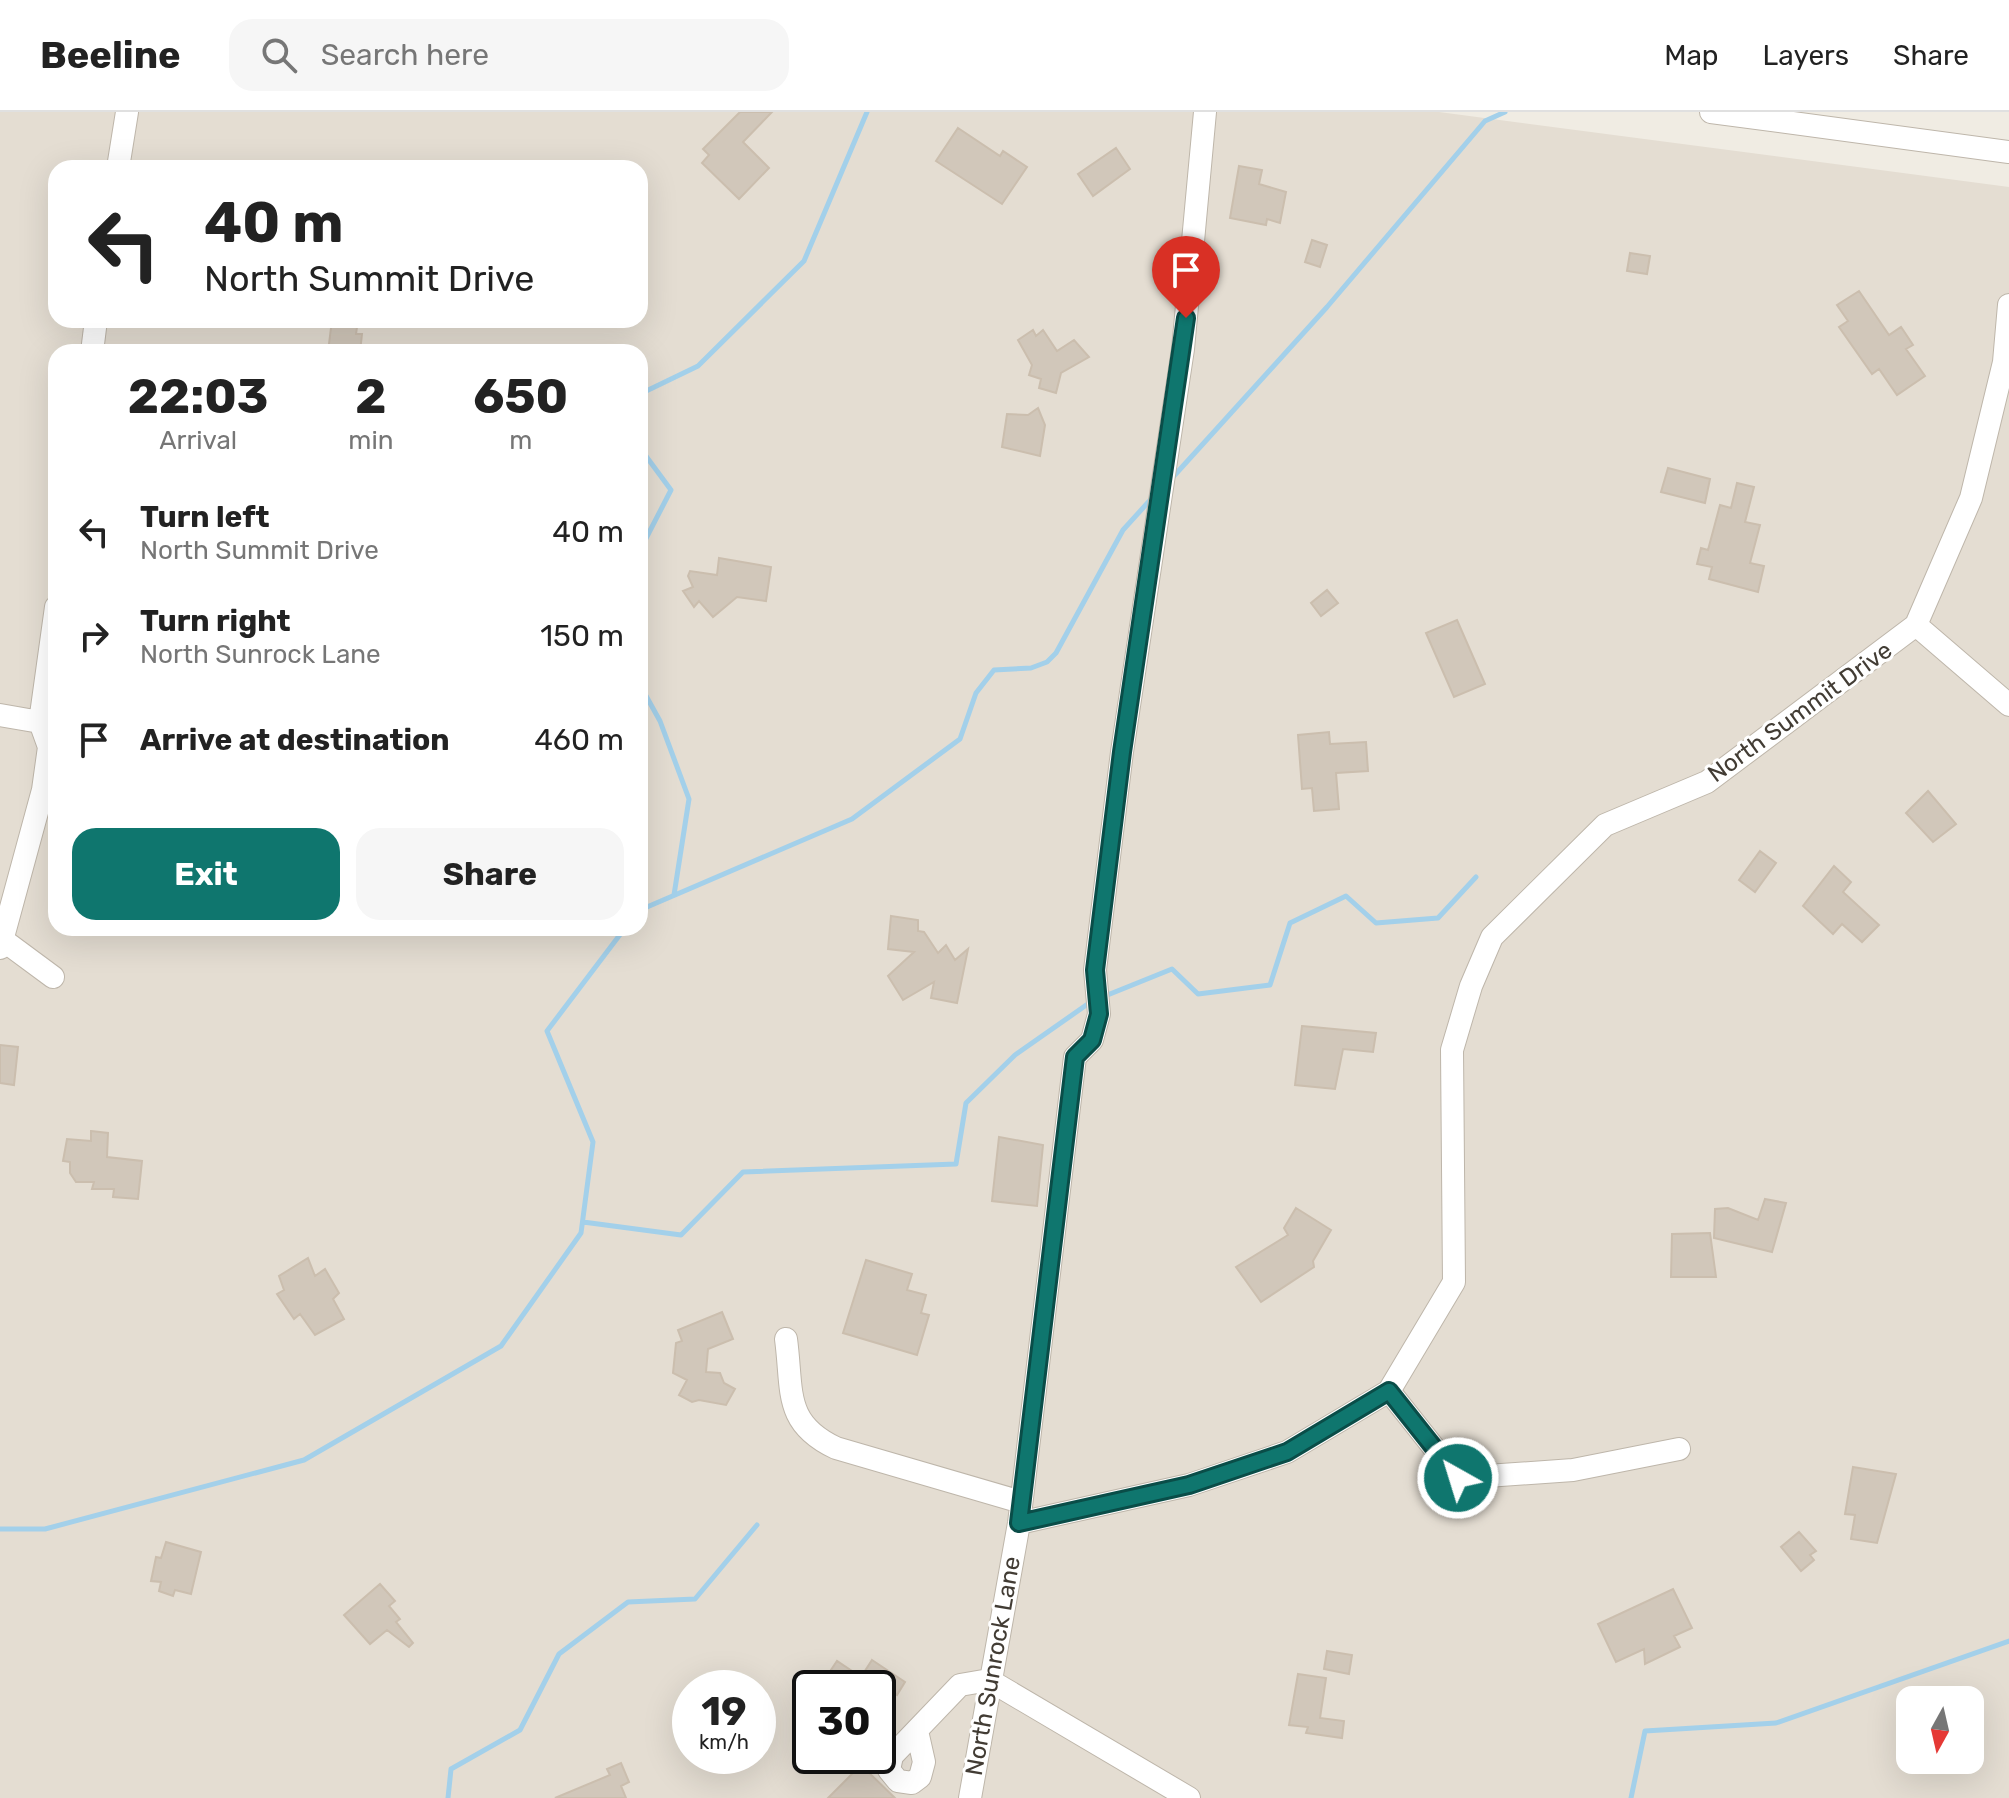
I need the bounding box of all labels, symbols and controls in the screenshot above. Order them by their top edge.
search box [229,19,789,91]
text: Beeline [40,32,181,78]
icon: search [257,33,301,77]
text: Search here [321,37,489,73]
text: Map [1664,39,1719,72]
text: Layers [1763,39,1849,72]
text: Share [1893,39,1969,72]
text: 40 m [204,190,344,256]
icon: left [72,192,176,296]
pin [1152,236,1220,318]
icon: arrive [1164,248,1208,292]
text: North Summit Drive [204,257,535,300]
text: 22:03 [128,368,269,425]
text: 2 [355,368,386,425]
text: 650 [473,368,568,425]
text: Arrival [159,425,237,456]
text: min [348,425,393,456]
text: m [509,425,532,456]
text: Turn left [140,499,270,535]
icon: left [72,510,116,554]
text: 40 m [552,514,624,550]
text: North Summit Drive [140,535,379,566]
text: Turn right [140,603,291,639]
icon: right [72,614,116,658]
text: 150 m [540,618,624,654]
street label: North Summit Drive [1703,636,1897,788]
text: North Sunrock Lane [140,639,381,670]
icon: arrive [72,718,116,762]
text: Arrive at destination [140,722,450,758]
text: 460 m [534,722,624,758]
button: Exit [72,828,340,920]
button: Share [356,828,624,920]
position arrow [1416,1436,1500,1520]
street label: North Sunrock Lane [960,1554,1026,1778]
speed limit sign: 30 [792,1670,896,1774]
north arrow [1896,1686,1984,1774]
map controls [1896,1686,1984,1774]
text: 19 [701,1688,747,1735]
text: km/h [699,1730,749,1754]

